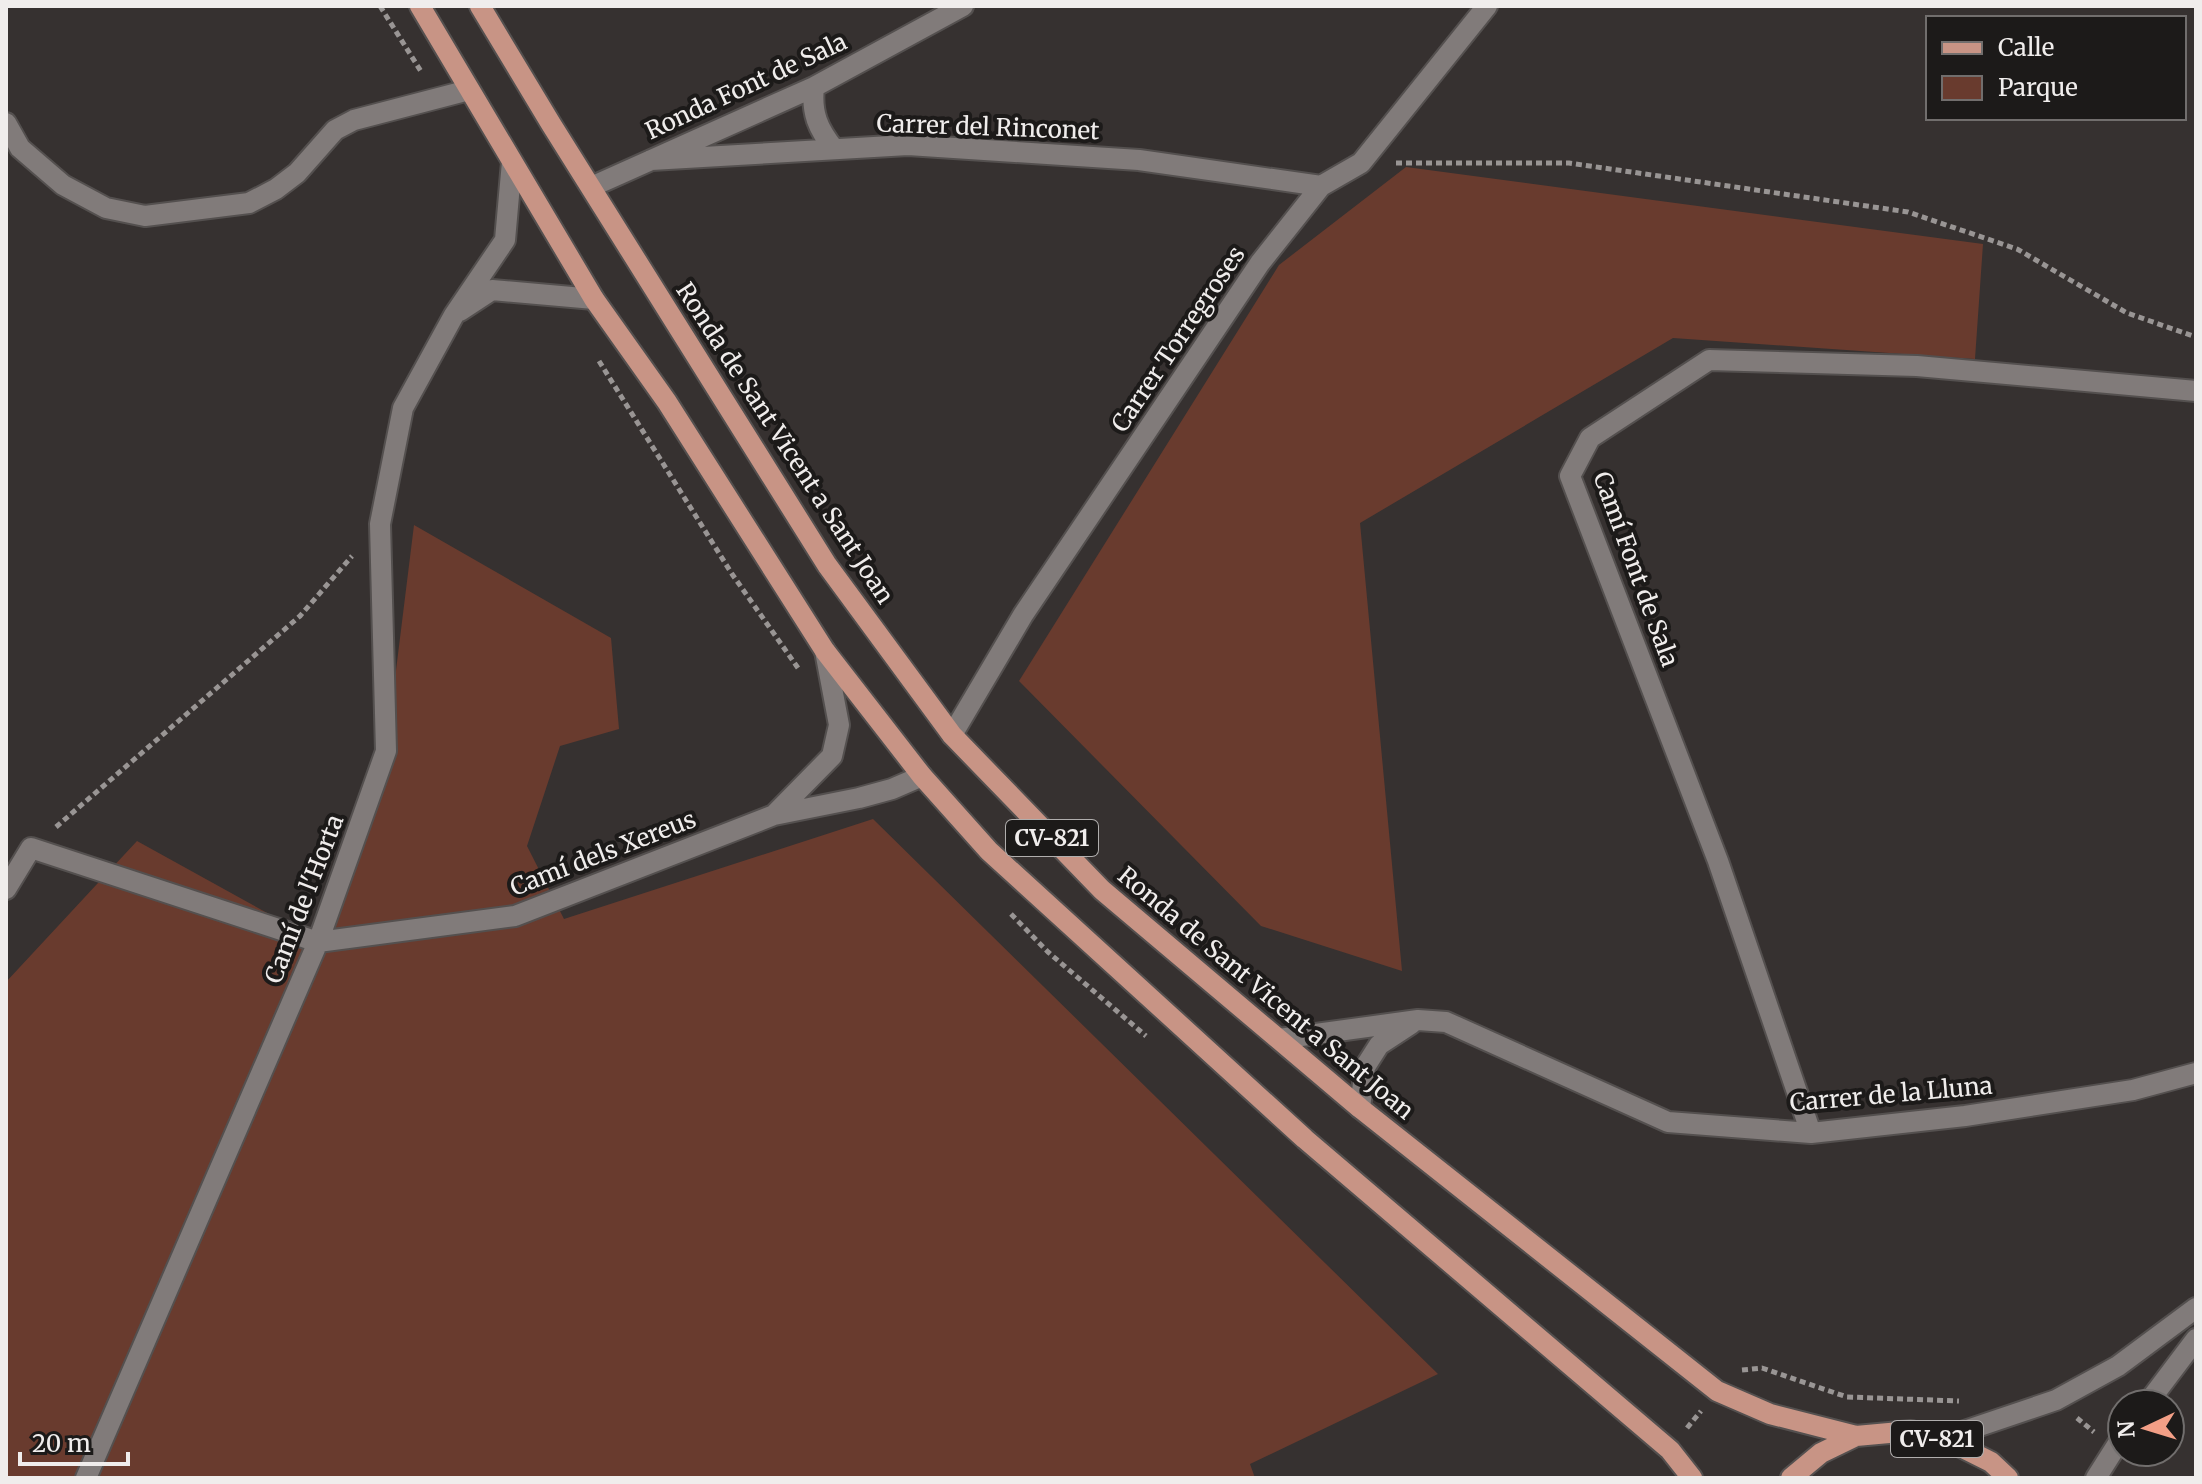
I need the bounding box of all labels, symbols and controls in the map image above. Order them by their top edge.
legend [1926,16,2186,120]
street label: Ronda Font de Sala [640,26,852,146]
text: Calle [1998,32,2054,63]
text: Parque [1998,72,2078,103]
street label: Carrer del Rinconet [876,108,1101,146]
street label: Carrer Torregroses [1104,240,1252,438]
street label: Ronda de Sant Vicent a Sant Joan [669,276,901,610]
street label: Camí Font de Sala [1586,467,1686,671]
street label: Camí dels Xereus [506,803,700,903]
street label: Camí de l'Horta [258,810,350,988]
road number: CV-821 [1006,820,1098,856]
street label: Ronda de Sant Vicent a Sant Joan [1112,860,1420,1126]
street label: Carrer de la Lluna [1788,1070,1994,1118]
north arrow [2106,1388,2186,1468]
scale bar [20,1416,128,1466]
text: N [2111,1419,2141,1439]
road number: CV-821 [1891,1421,1983,1457]
text: 20 m [32,1428,91,1459]

